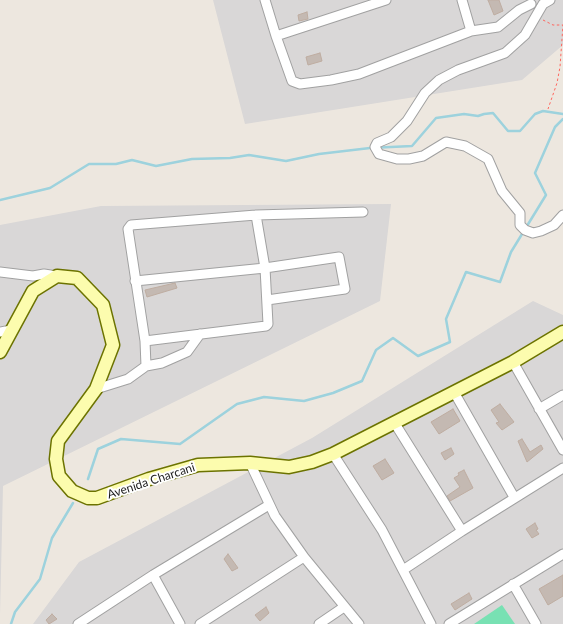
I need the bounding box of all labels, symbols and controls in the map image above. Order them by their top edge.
street label: Avenida Charcani [105,460,197,502]

